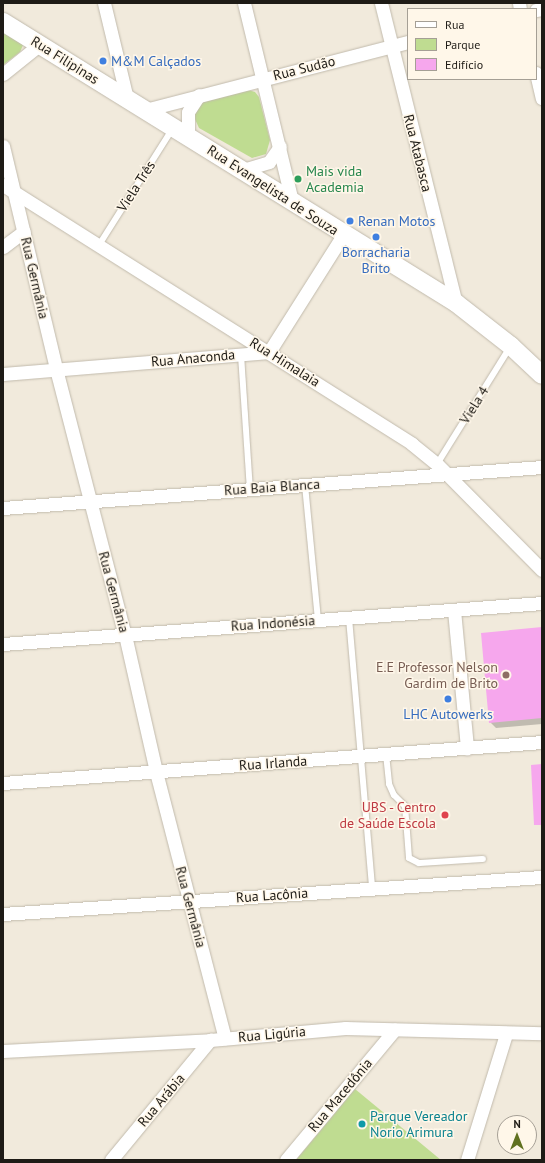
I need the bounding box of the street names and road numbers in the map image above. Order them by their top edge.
street label: Rua Filipinas [28,32,102,88]
street label: Rua Sudão [271,52,337,84]
street label: Rua Atabasca [400,112,436,194]
street label: Rua Evangelista de Souza [204,141,342,239]
street label: Viela Três [113,157,159,215]
street label: Rua Germânia [17,235,53,321]
street label: Rua Himalaia [247,334,323,390]
street label: Rua Anaconda [150,346,236,370]
street label: Viela 4 [456,383,492,427]
street label: Rua Baia Blanca [223,475,321,499]
street label: Rua Germânia [95,549,133,635]
street label: Rua Indonésia [230,612,316,634]
street label: Rua Irlanda [238,752,308,774]
street label: Rua Germânia [172,864,210,950]
street label: Rua Lacônia [235,884,309,906]
street label: Rua Ligúria [237,1023,307,1045]
street label: Rua Macedônia [304,1055,376,1135]
street label: Rua Arábia [134,1070,188,1130]

